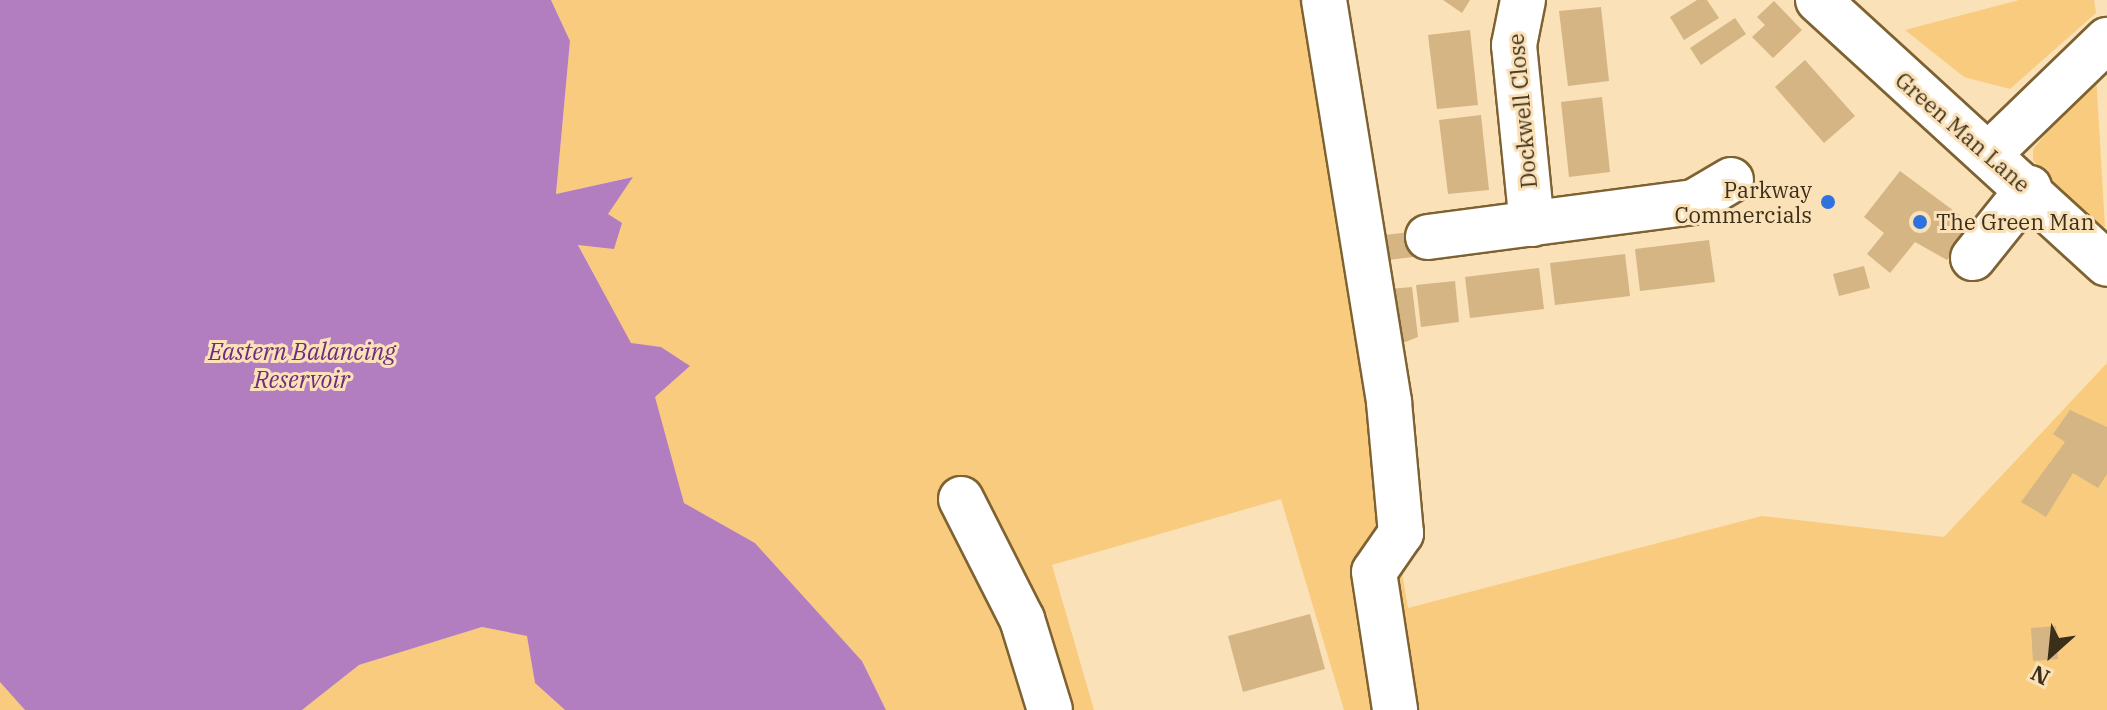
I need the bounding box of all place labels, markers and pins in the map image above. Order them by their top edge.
place label: Parkway Commercials [1674,176,1812,228]
marker: Parkway Commercials [1819,193,1837,211]
place label: The Green Man [1936,209,2095,235]
marker: The Green Man [1911,213,1929,231]

